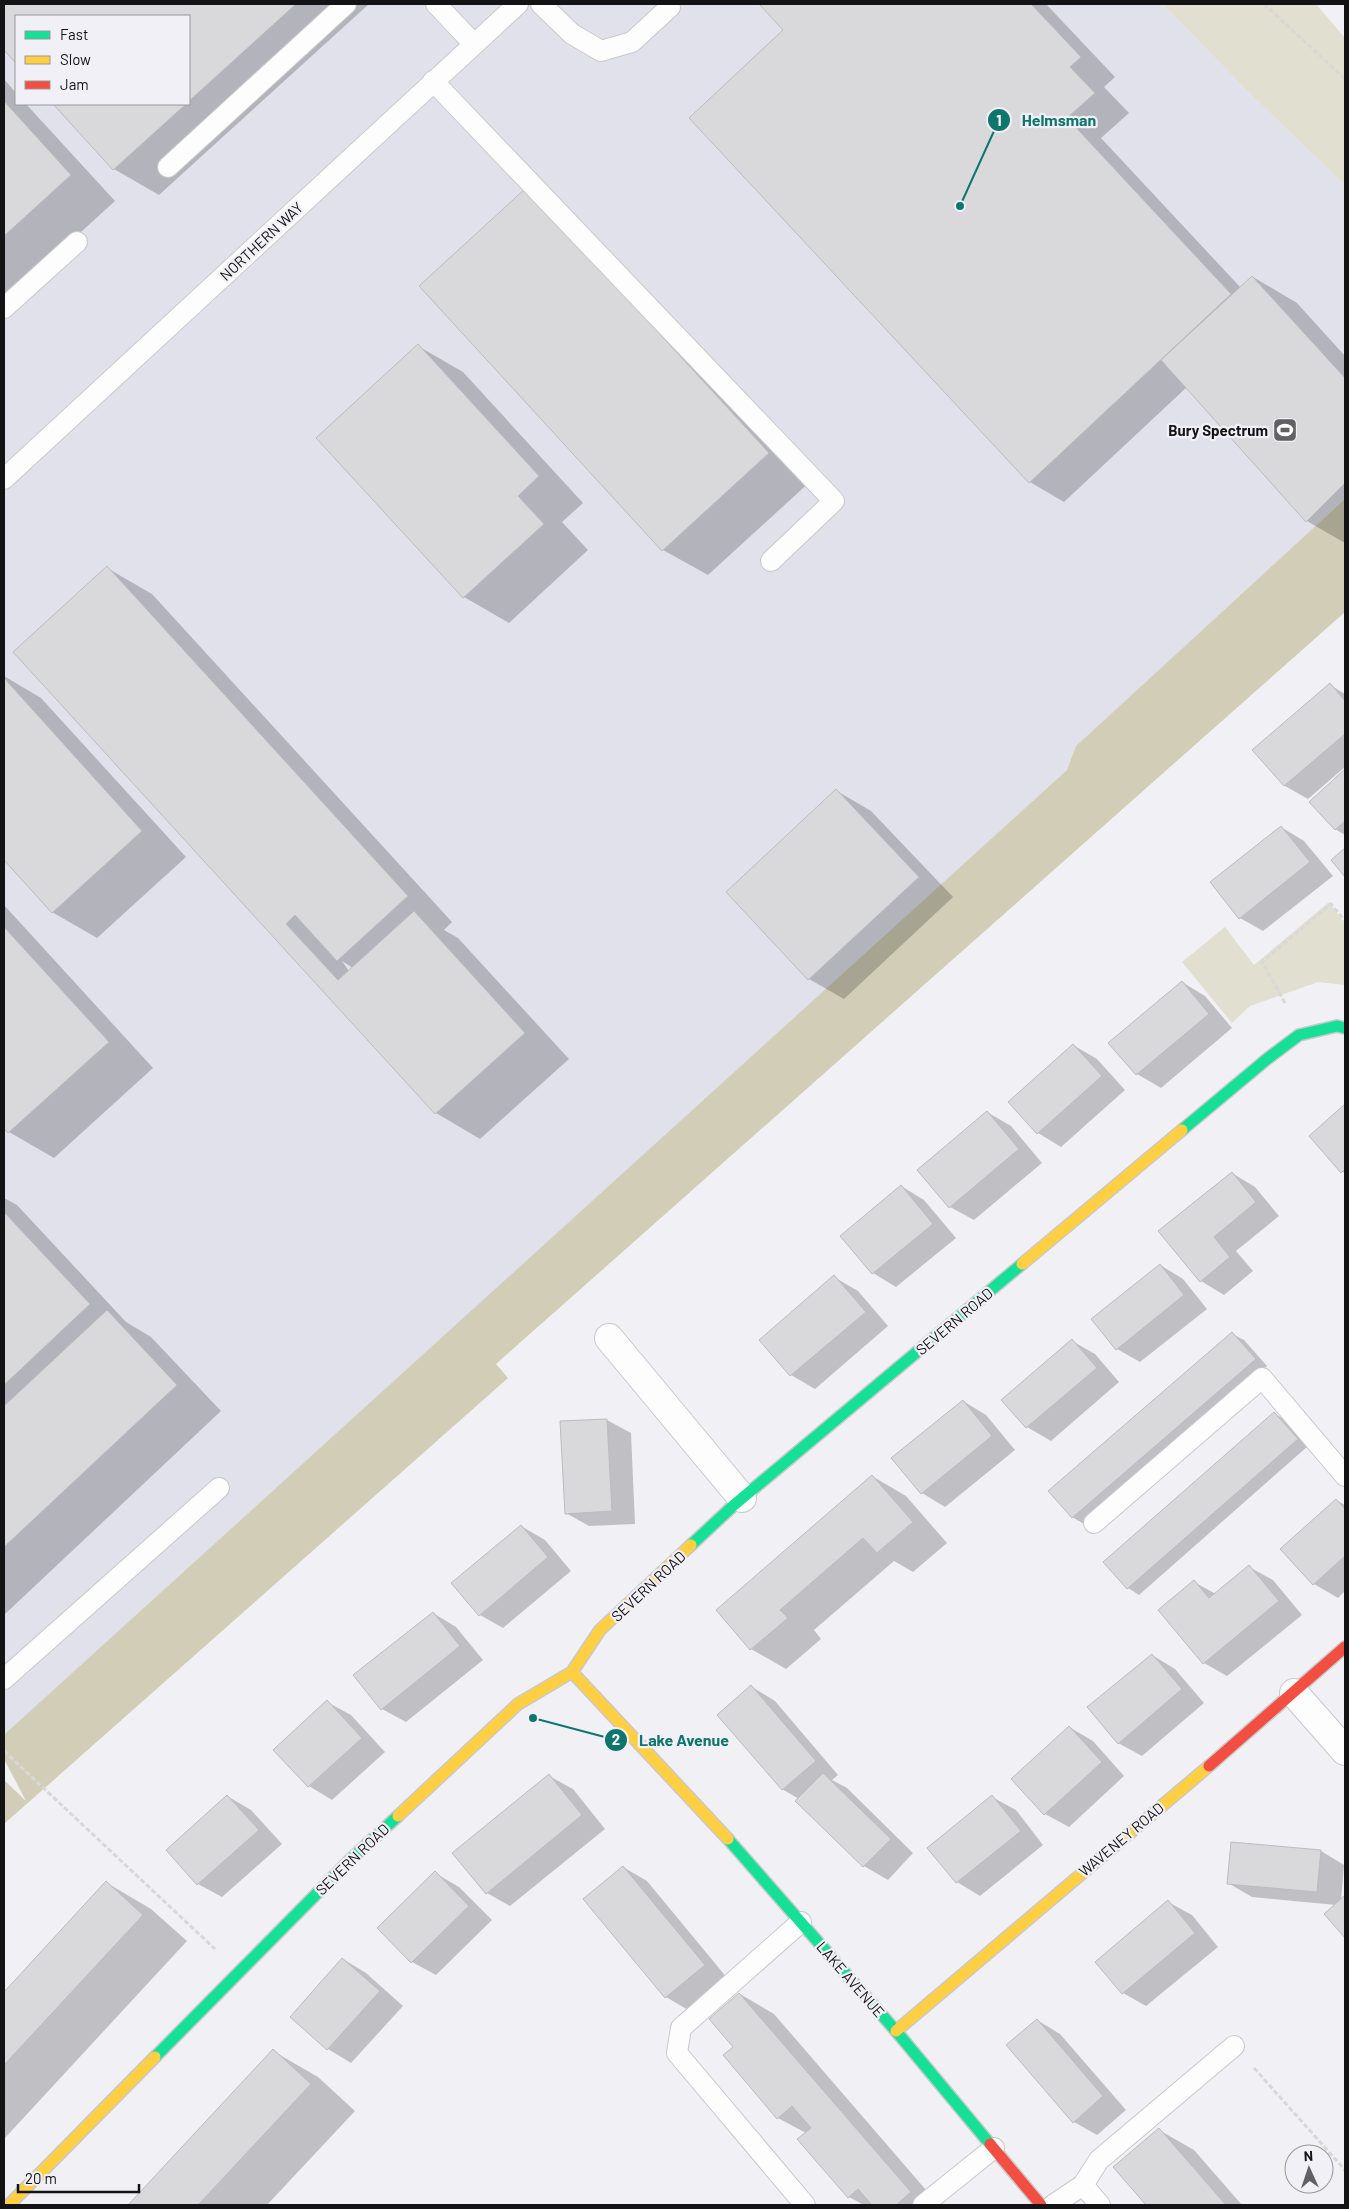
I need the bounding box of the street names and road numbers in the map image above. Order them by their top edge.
street label: NORTHERN WAY [216,198,306,284]
street label: SEVERN ROAD [912,1284,996,1358]
street label: SEVERN ROAD [607,1547,689,1625]
street label: WAVENEY ROAD [1075,1798,1167,1880]
street label: SEVERN ROAD [312,1820,392,1898]
street label: LAKE AVENUE [813,1937,889,2021]

